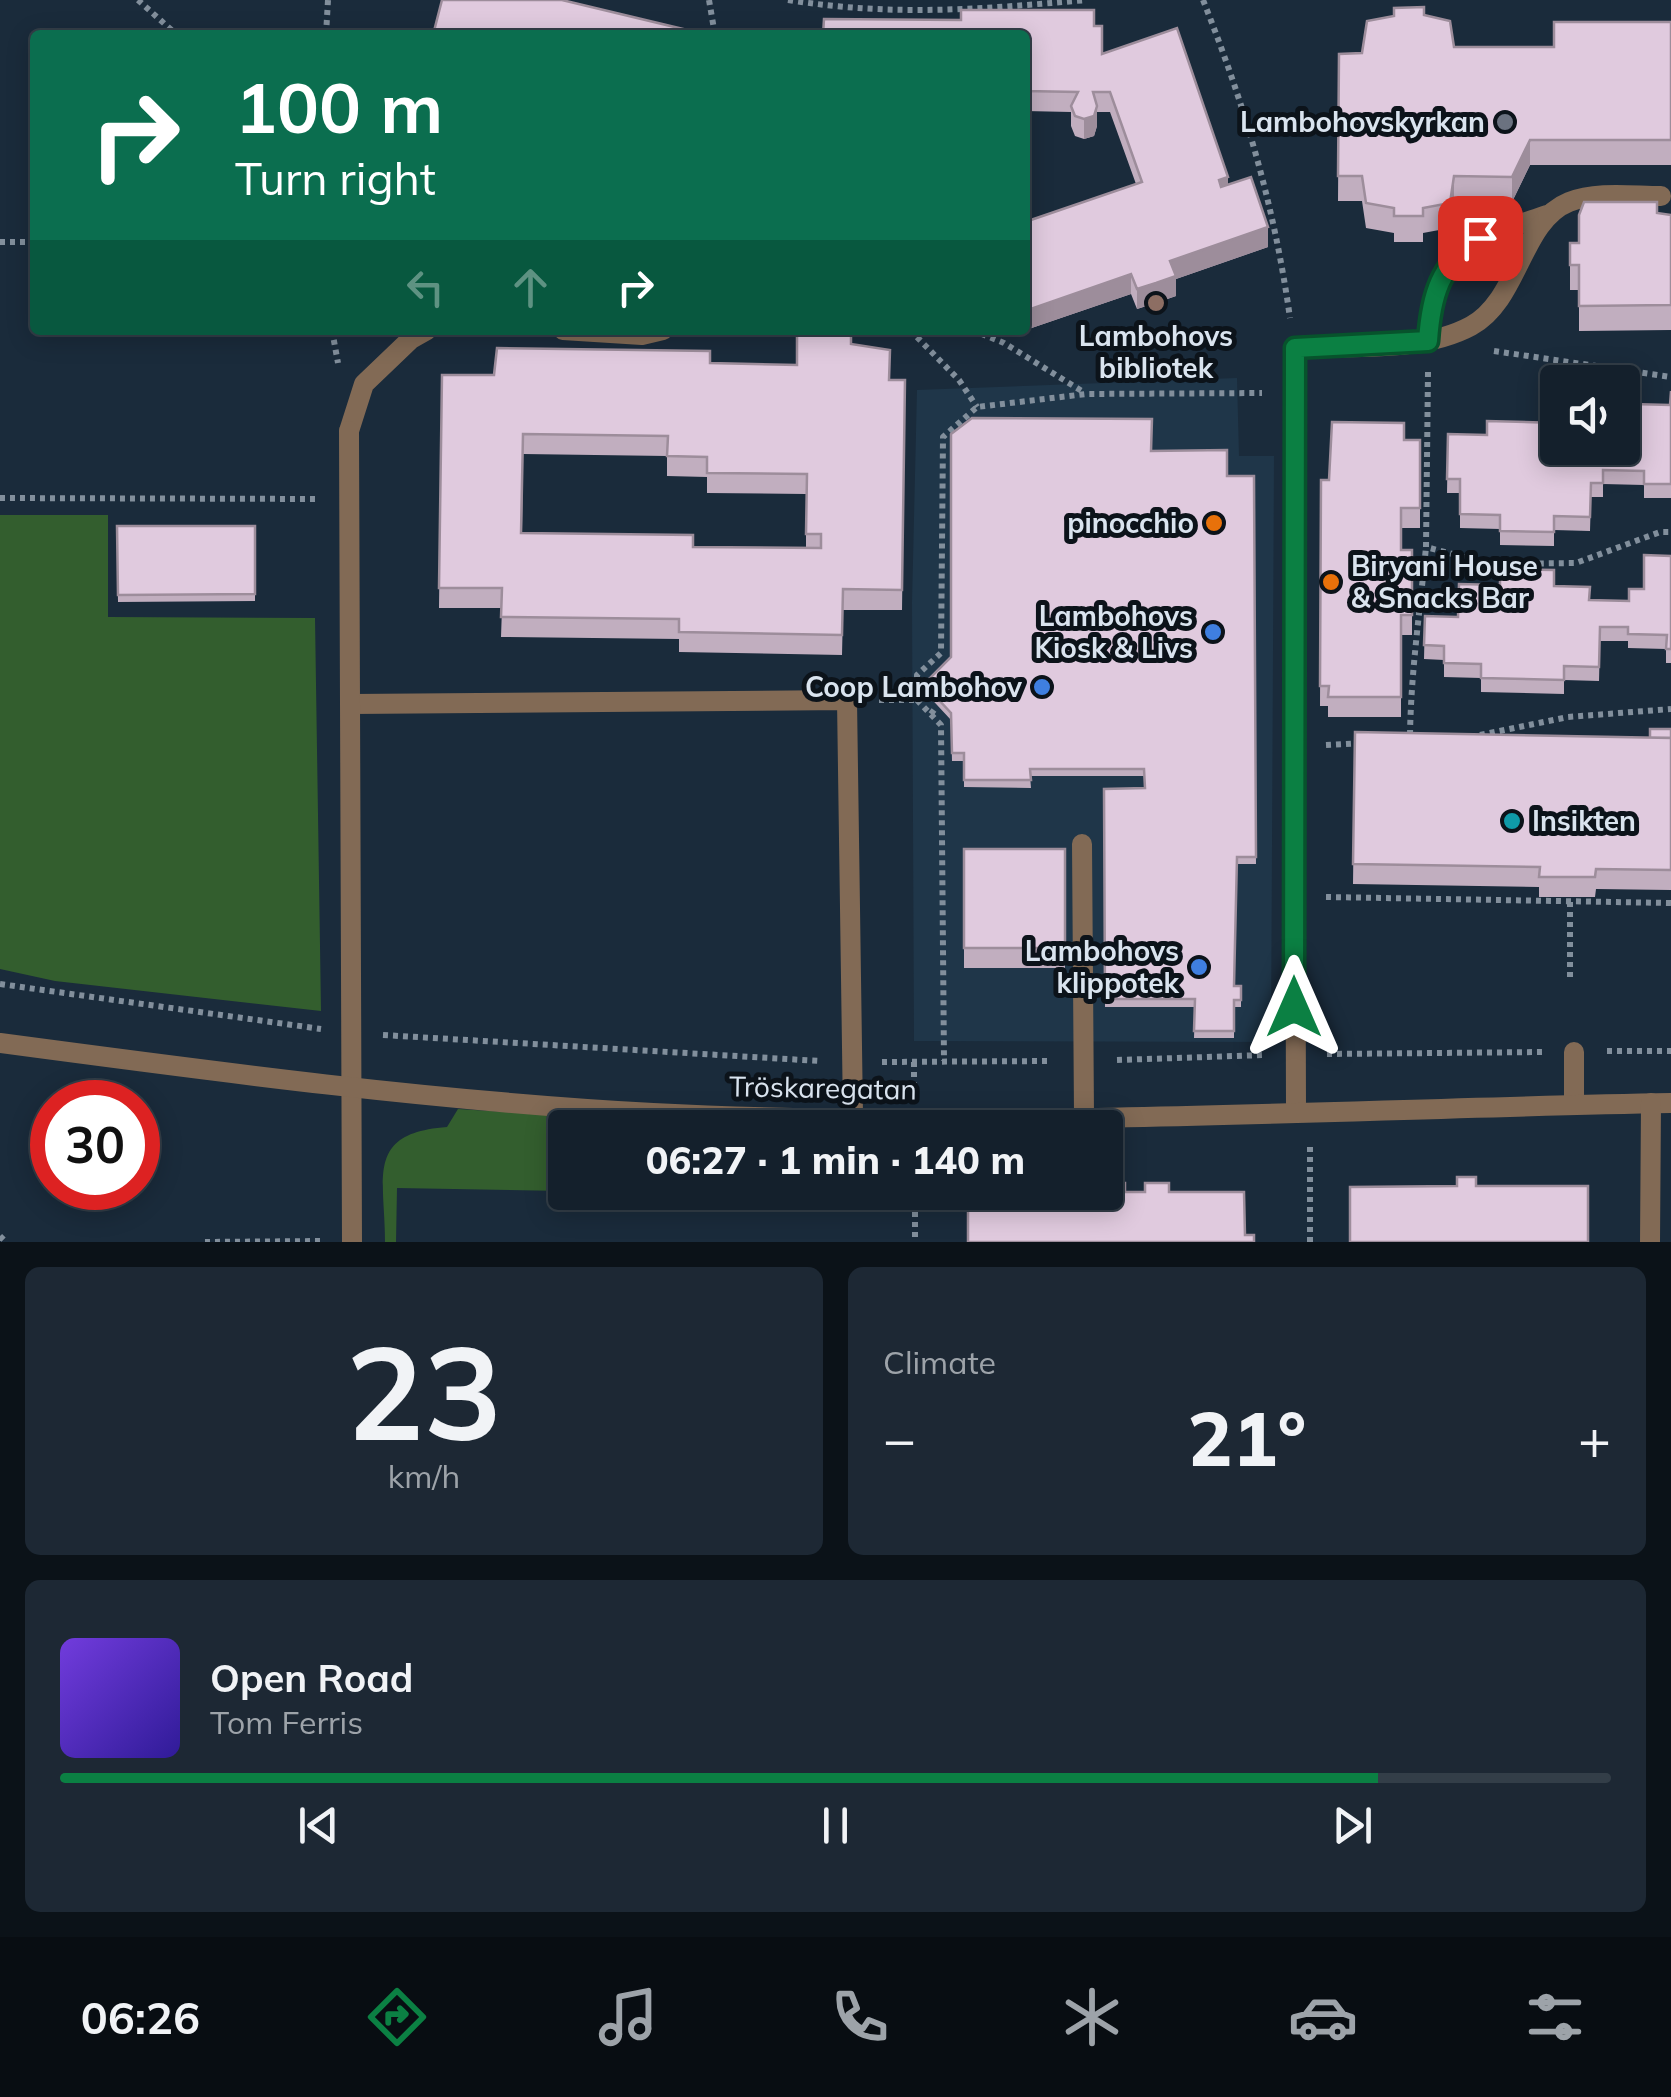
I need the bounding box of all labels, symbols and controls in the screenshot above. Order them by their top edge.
text: 100 m [235,63,443,151]
icon: right [70,70,200,200]
place label: Lambohovskyrkan [1240,104,1485,139]
marker: Lambohovskyrkan [1494,111,1516,133]
text: Turn right [235,150,436,206]
pin [1438,196,1523,281]
icon: arrive [1453,211,1508,266]
icon: left [398,260,453,315]
icon: ahead [503,260,558,315]
icon: right [608,260,663,315]
marker: Lambohovs bibliotek [1145,292,1167,314]
place label: Lambohovs bibliotek [1079,318,1233,385]
map controls [1540,365,1640,465]
button: sound [1540,365,1640,465]
place label: pinocchio [1067,505,1194,540]
marker: pinocchio [1203,512,1225,534]
place label: Biryani House & Snacks Bar [1351,548,1538,615]
marker: Biryani House & Snacks Bar [1320,571,1342,593]
place label: Lambohovs Kiosk & Livs [1034,598,1193,665]
marker: Lambohovs Kiosk & Livs [1202,621,1224,643]
place label: Coop Lambohov [805,669,1023,704]
marker: Coop Lambohov [1031,676,1053,698]
place label: Insikten [1532,803,1636,838]
marker: Insikten [1501,810,1523,832]
place label: Lambohovs klippotek [1025,933,1180,1000]
position arrow [1242,955,1346,1059]
marker: Lambohovs klippotek [1188,956,1210,978]
street label: Tröskaregatan [729,1068,917,1107]
speed limit sign: 30 [30,1080,160,1210]
text: 06:27 · 1 min · 140 m [646,1136,1025,1184]
text: 23 [346,1309,502,1473]
text: Climate [883,1342,996,1382]
text: 21° [1188,1391,1306,1485]
text: − [883,1404,916,1473]
text: + [1578,1404,1611,1473]
text: km/h [388,1456,460,1496]
text: Open Road [210,1654,413,1702]
text: Tom Ferris [210,1702,363,1742]
icon: previous [291,1798,346,1853]
icon: pause [808,1798,863,1853]
icon: next [1325,1798,1380,1853]
icon: directions [362,1982,432,2052]
icon: music [593,1982,663,2052]
icon: phone [825,1982,895,2052]
icon: climate [1057,1982,1127,2052]
icon: car [1288,1982,1358,2052]
icon: filters [1520,1982,1590,2052]
text: 06:26 [81,1989,200,2045]

